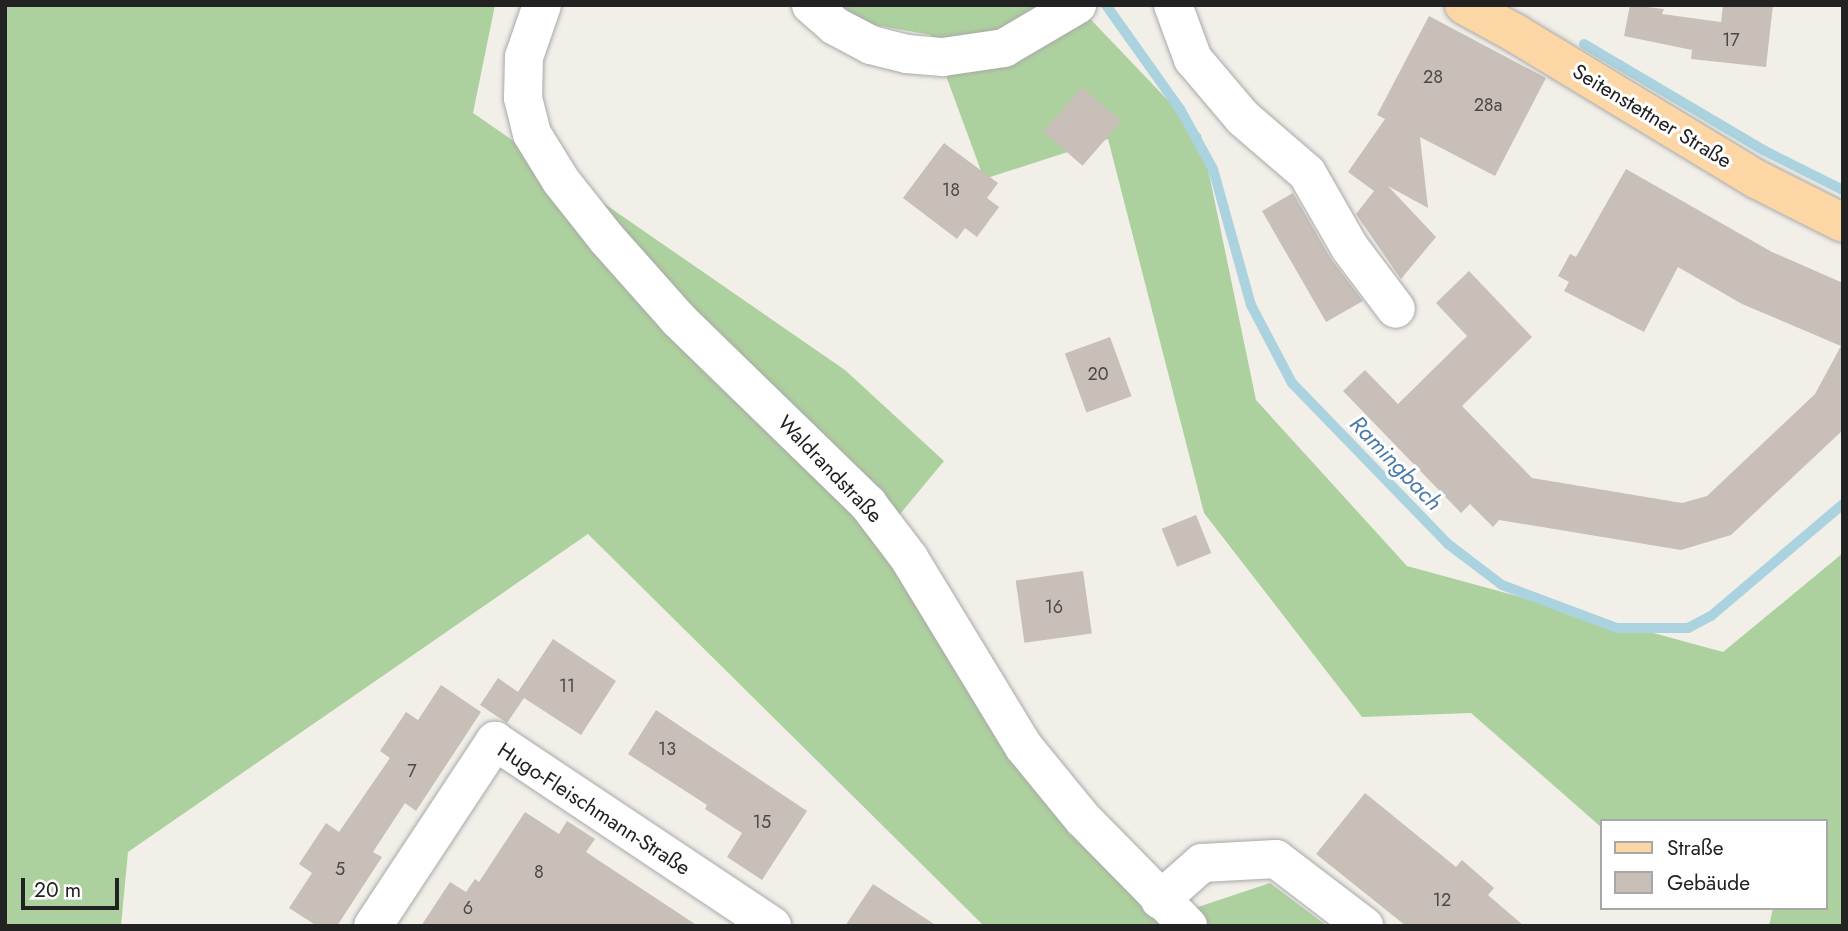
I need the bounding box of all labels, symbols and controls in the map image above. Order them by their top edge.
house number: 17 [1722,29,1740,51]
street label: Seitenstettner Straße [1568,59,1736,173]
house number: 28 [1423,66,1443,88]
house number: 28a [1474,94,1502,116]
house number: 18 [942,179,960,201]
house number: 20 [1087,363,1109,385]
street label: Waldrandstraße [773,410,887,528]
water label: Ramingbach [1344,410,1448,516]
house number: 16 [1045,596,1063,618]
house number: 11 [559,675,575,697]
street label: Hugo-Fleischmann-Straße [493,737,695,881]
house number: 13 [658,738,676,760]
house number: 7 [407,760,417,782]
house number: 15 [753,811,771,833]
legend [1600,819,1827,910]
text: Straße [1667,833,1724,863]
house number: 5 [335,858,345,880]
house number: 8 [534,861,544,883]
scale bar [24,864,122,908]
text: Gebäude [1667,868,1750,898]
text: 20 m [34,875,81,905]
house number: 12 [1433,889,1451,911]
house number: 6 [463,897,473,919]

